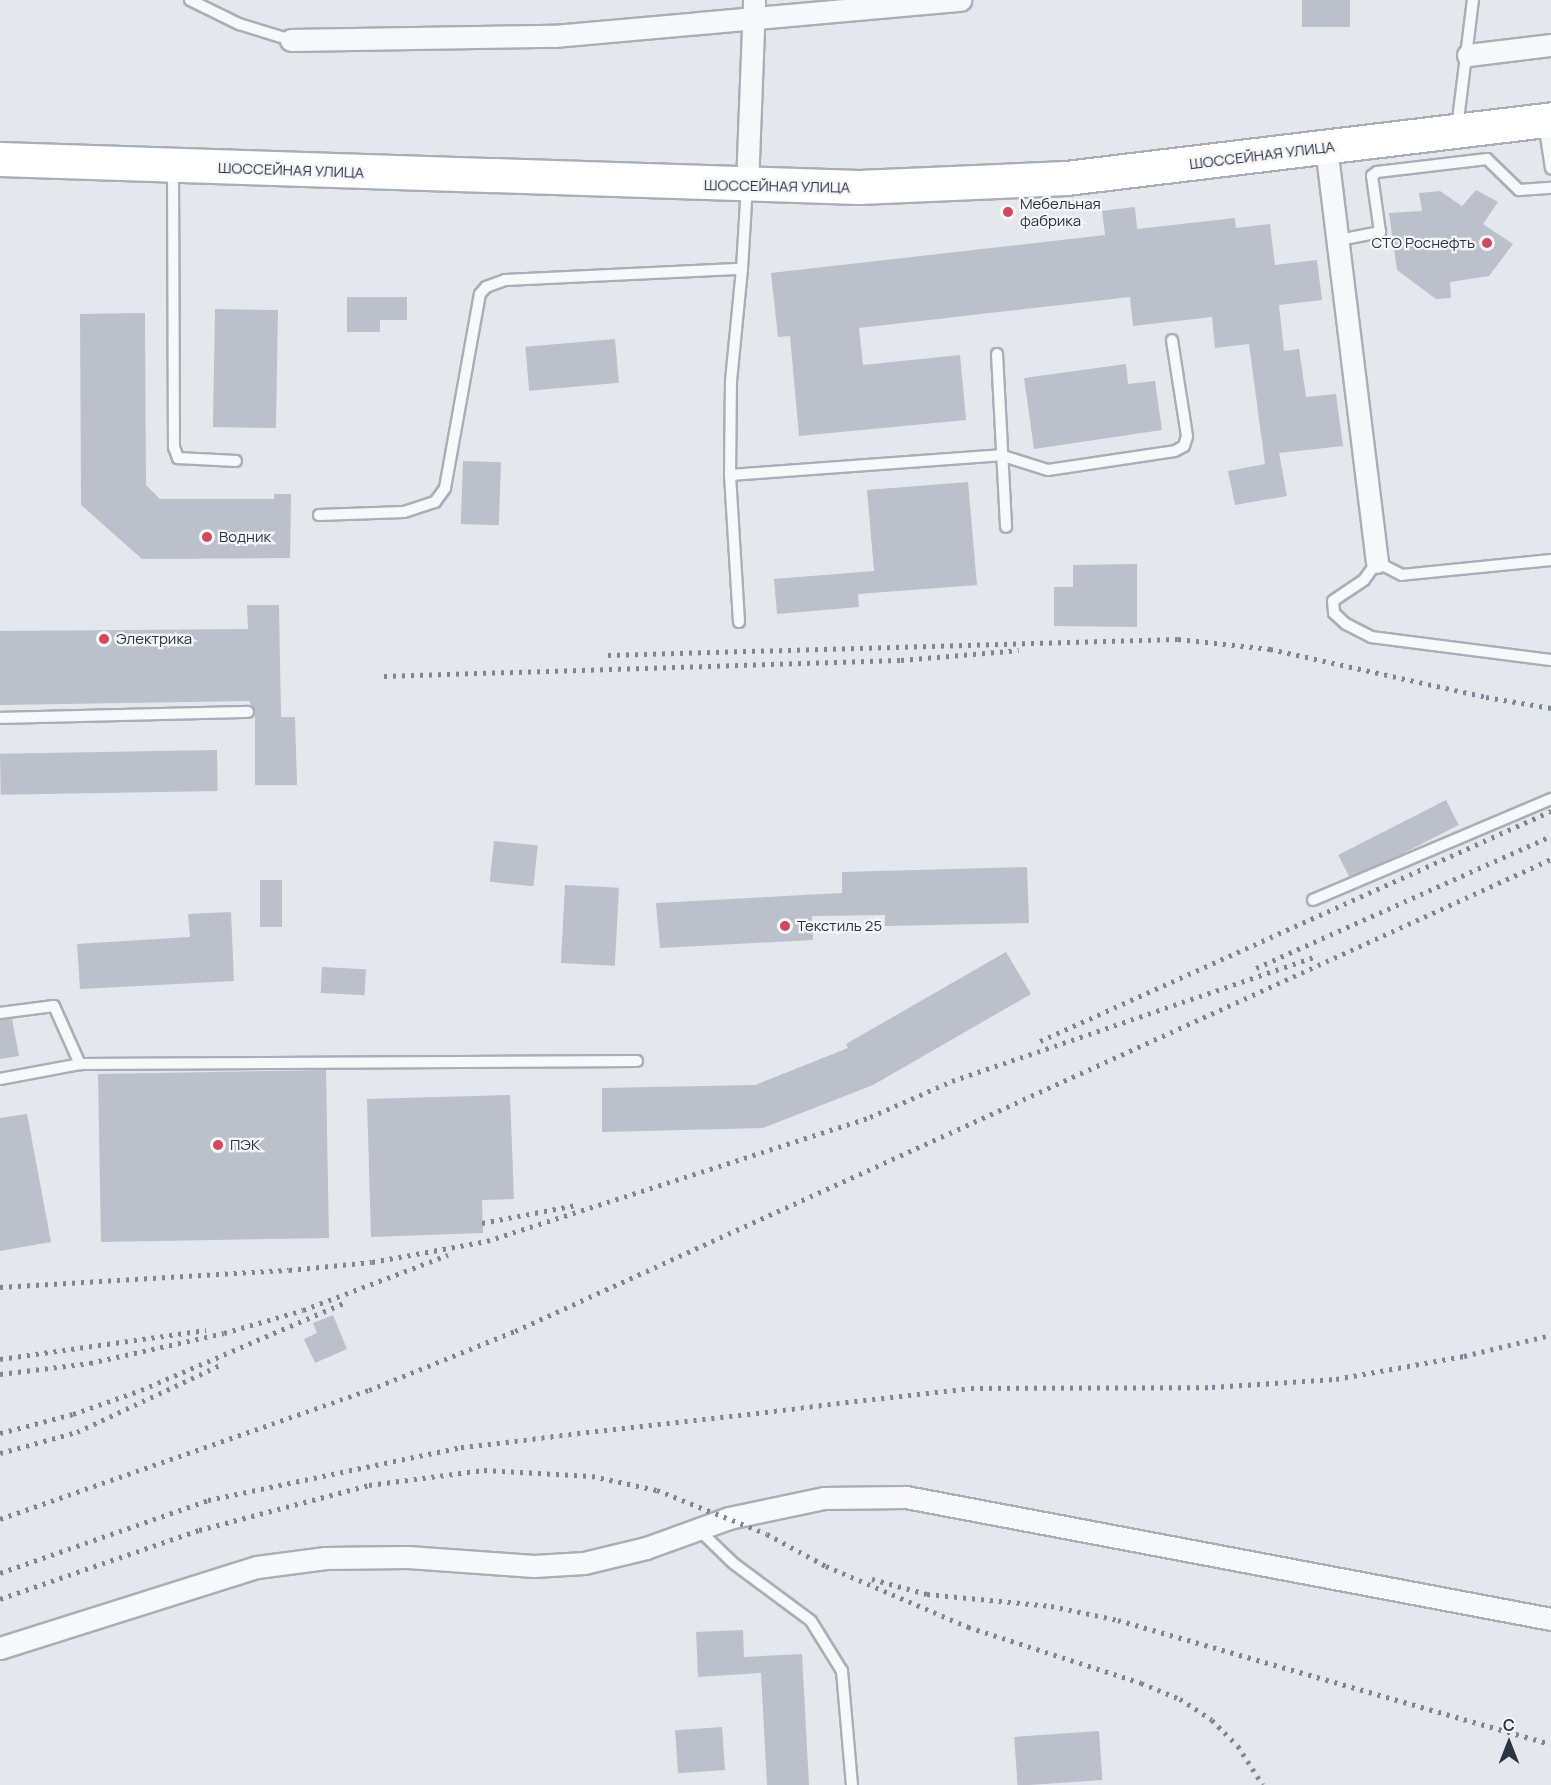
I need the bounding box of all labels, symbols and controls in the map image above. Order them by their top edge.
street label: ШОССЕЙНАЯ УЛИЦА [1188,137,1336,173]
street label: ШОССЕЙНАЯ УЛИЦА [218,158,364,182]
street label: ШОССЕЙНАЯ УЛИЦА [704,176,850,196]
place label: Мебельная фабрика [1020,194,1101,229]
marker: Мебельная фабрика [1001,205,1015,219]
place label: СТО Роснефть [1371,234,1475,252]
marker: СТО Роснефть [1480,236,1494,250]
place label: Водник [219,528,271,546]
marker: Водник [200,530,214,544]
place label: Электрика [116,630,192,648]
marker: Электрика [97,632,111,646]
place label: Текстиль 25 [797,917,882,935]
marker: Текстиль 25 [778,919,792,933]
place label: ПЭК [230,1136,260,1154]
marker: ПЭК [211,1138,225,1152]
north arrow [1479,1713,1539,1773]
text: С [1503,1714,1515,1736]

